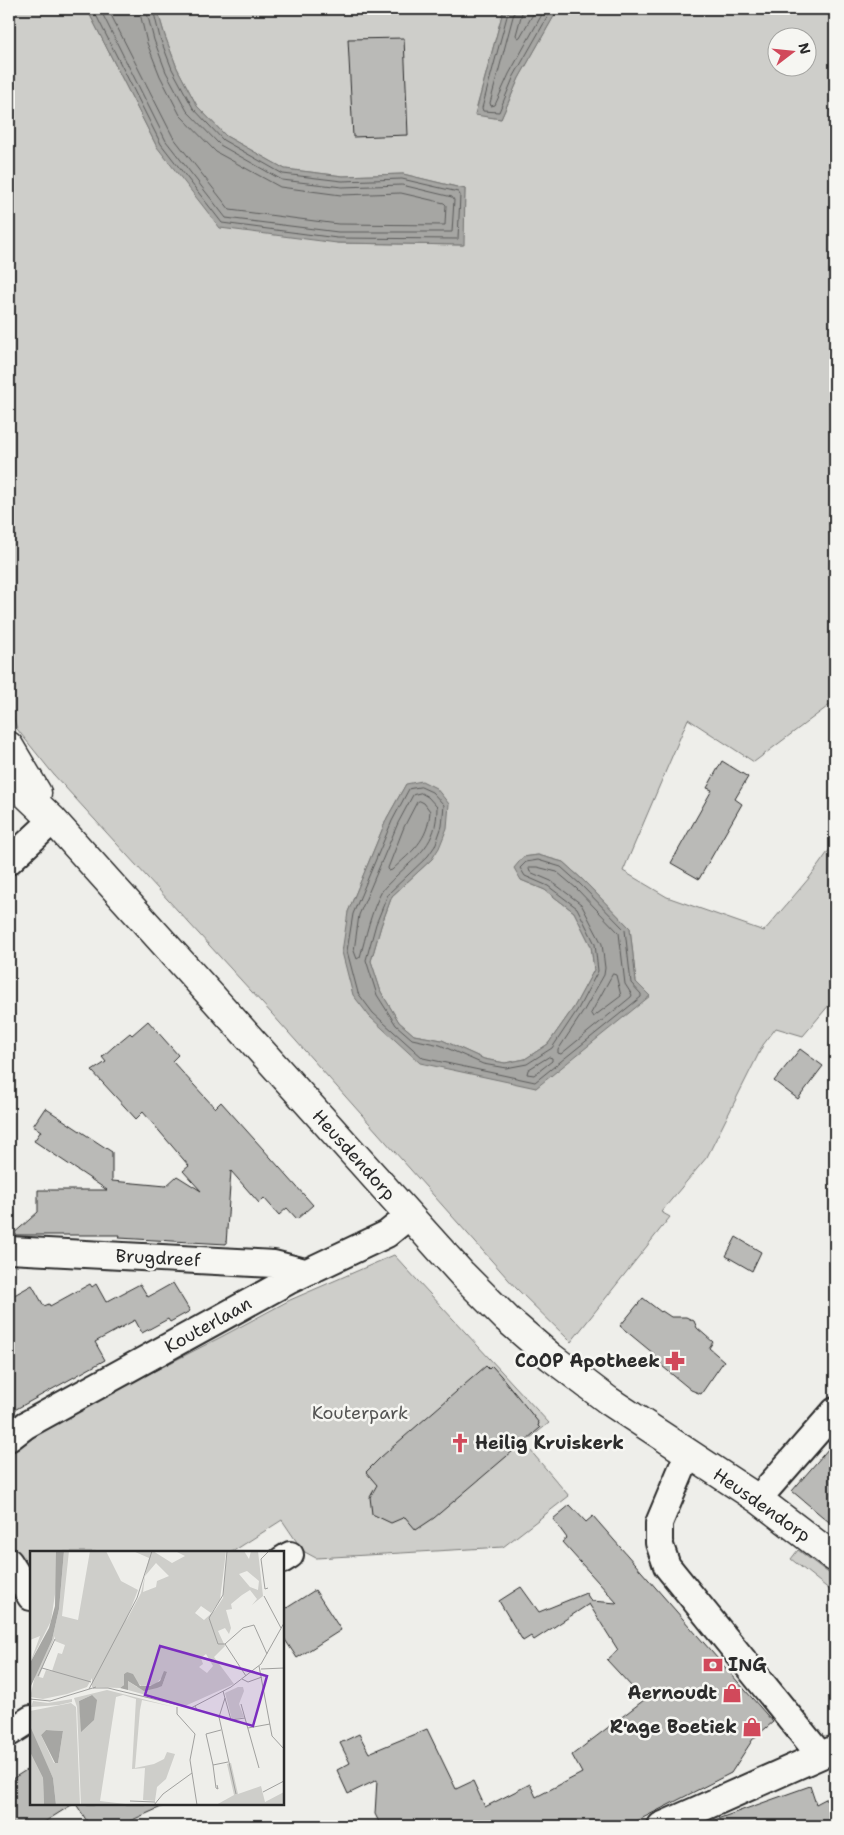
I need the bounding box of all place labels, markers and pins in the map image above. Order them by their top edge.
place label: COOP Apotheek [515,1349,660,1373]
pharmacy icon: COOP Apotheek [664,1350,686,1372]
place label: Heilig Kruiskerk [475,1431,624,1455]
church icon: Heilig Kruiskerk [449,1432,471,1454]
place label: ING [728,1653,767,1677]
bank icon: ING [702,1654,724,1676]
place label: Aernoudt [628,1681,717,1705]
shop icon: Aernoudt [721,1682,743,1704]
place label: R'age Boetiek [610,1715,737,1739]
shop icon: R'age Boetiek [741,1716,763,1738]

